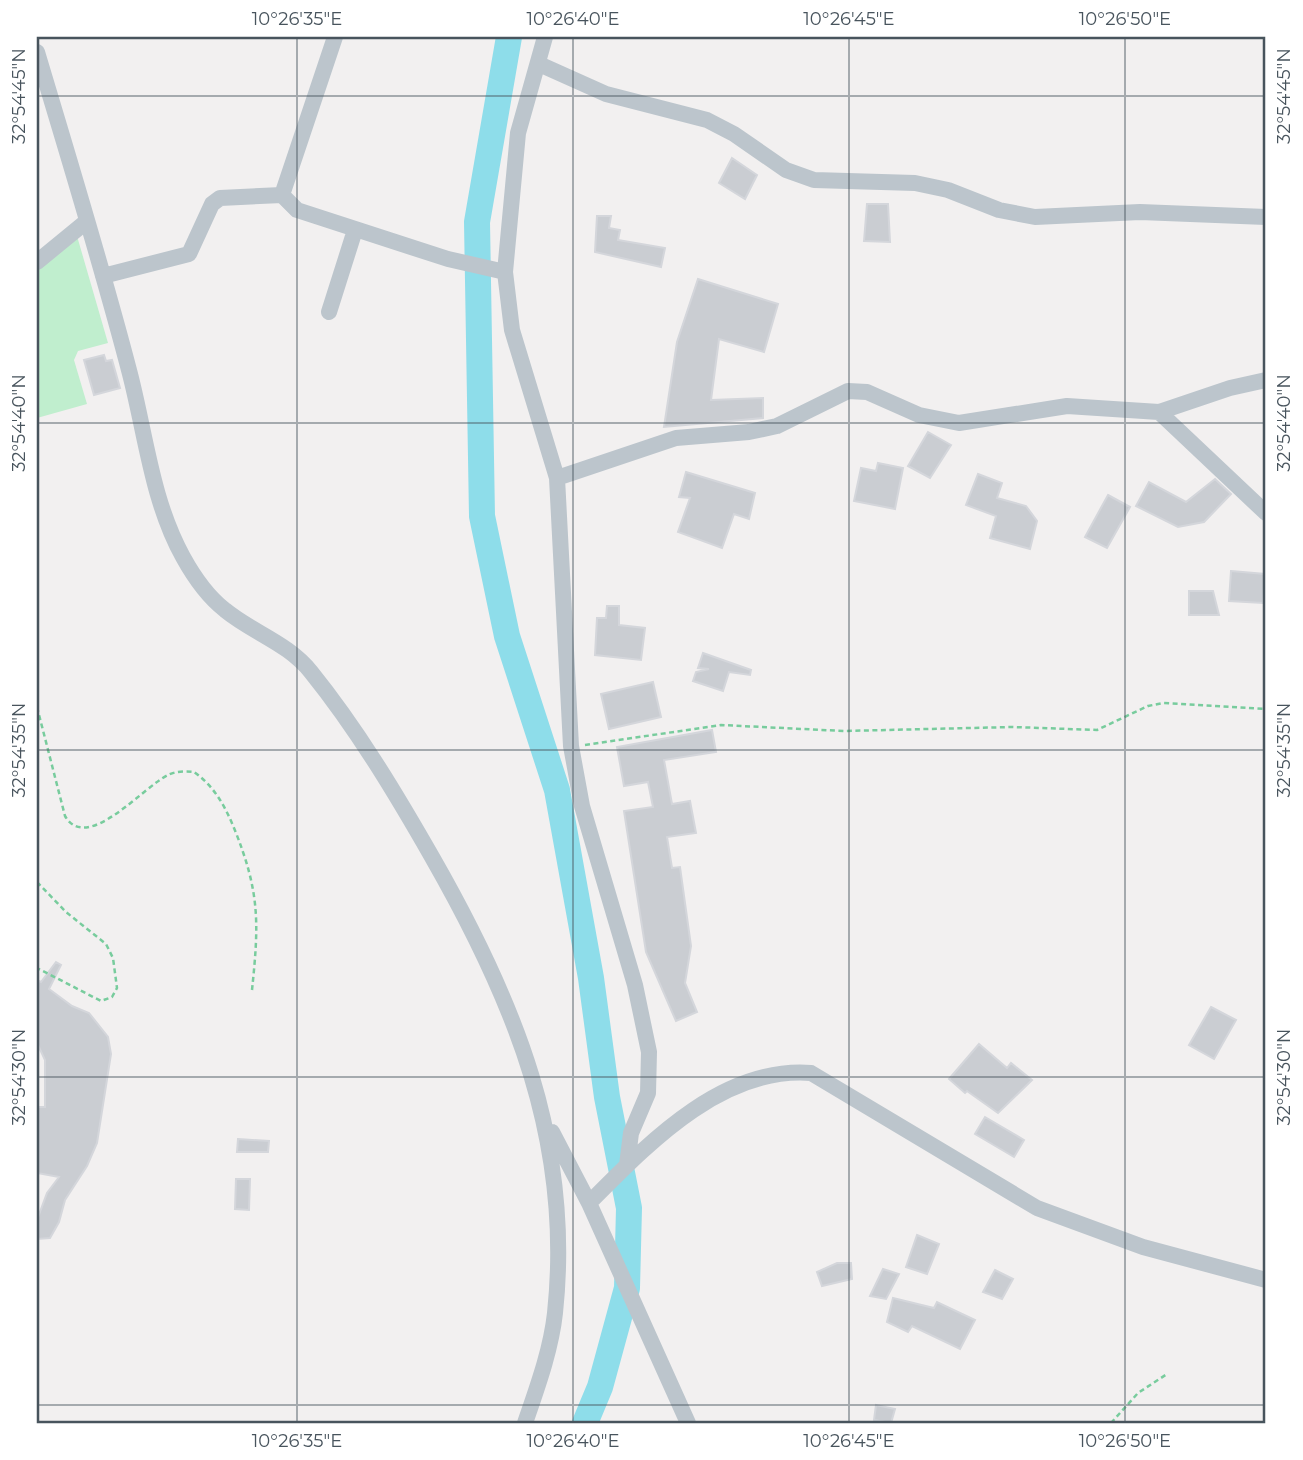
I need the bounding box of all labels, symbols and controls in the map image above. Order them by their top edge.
text: 10°26'35"E [252,8,342,30]
text: 10°26'40"E [526,8,620,30]
text: 10°26'45"E [803,8,895,30]
text: 10°26'50"E [1079,8,1171,30]
text: 32°54'45"N [8,48,30,144]
text: 32°54'45"N [1273,48,1295,144]
text: 32°54'40"N [8,374,30,472]
text: 32°54'40"N [1273,374,1295,472]
text: 32°54'35"N [8,703,30,797]
text: 32°54'35"N [1273,703,1295,797]
text: 32°54'30"N [8,1028,30,1126]
text: 32°54'30"N [1273,1028,1295,1126]
text: 10°26'35"E [252,1430,342,1452]
text: 10°26'40"E [526,1430,620,1452]
text: 10°26'45"E [803,1430,895,1452]
text: 10°26'50"E [1079,1430,1171,1452]

